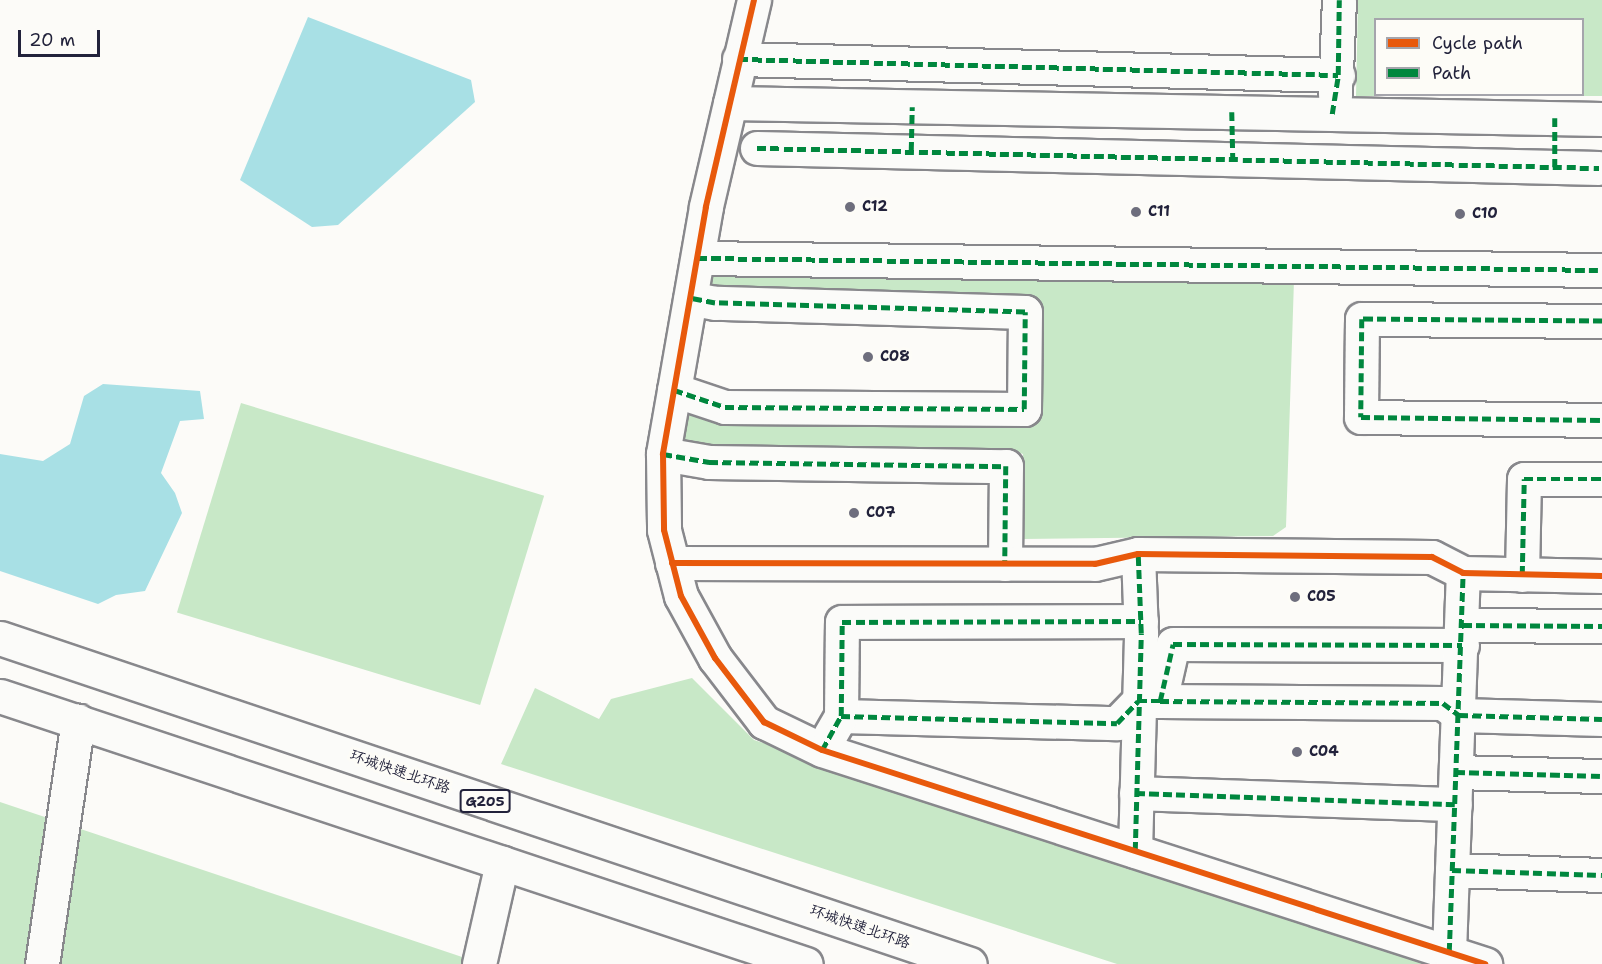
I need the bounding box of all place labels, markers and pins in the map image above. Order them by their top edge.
place label: C12 [862,198,888,216]
marker: C12 [843,200,857,214]
place label: C11 [1148,203,1170,221]
marker: C11 [1129,205,1143,219]
place label: C10 [1472,205,1498,223]
marker: C10 [1453,207,1467,221]
place label: C08 [880,348,910,366]
marker: C08 [861,350,875,364]
place label: C07 [866,504,896,522]
marker: C07 [847,506,861,520]
place label: C05 [1307,588,1336,606]
marker: C05 [1288,590,1302,604]
place label: C04 [1309,743,1339,761]
marker: C04 [1290,745,1304,759]

